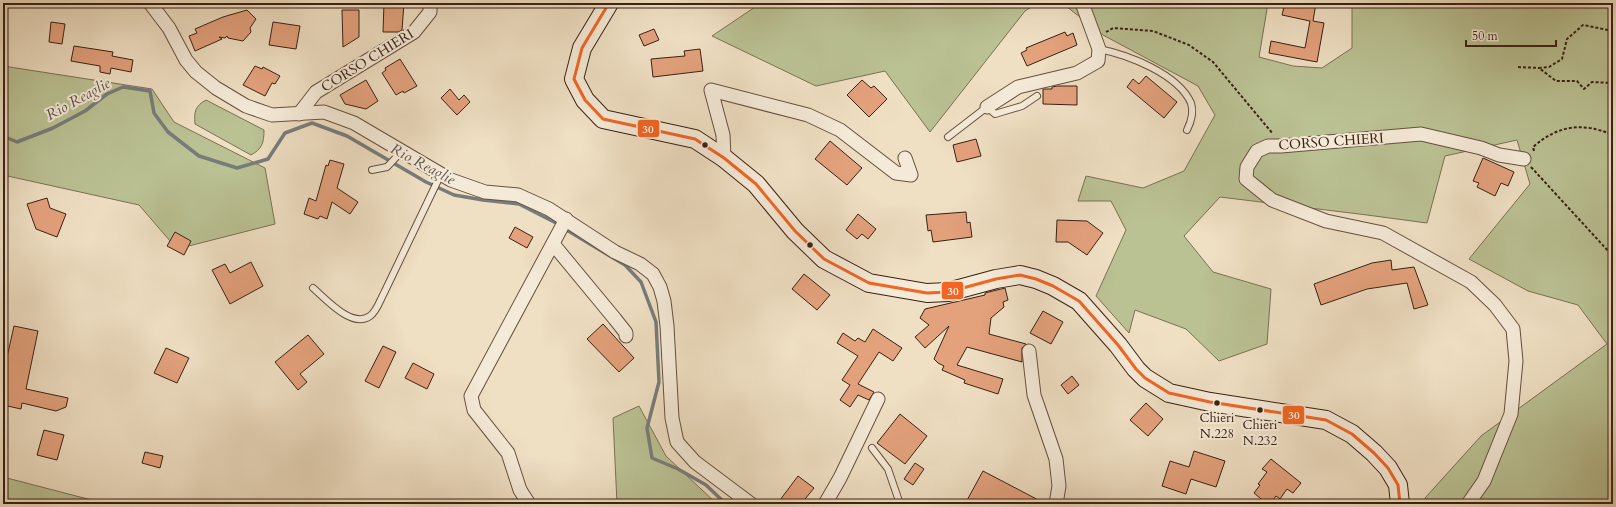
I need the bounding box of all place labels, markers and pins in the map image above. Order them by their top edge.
unlabelled marker [700,140,710,150]
unlabelled marker [805,240,815,250]
marker: Chieri N.228 [1212,398,1222,408]
marker: Chieri N.232 [1255,405,1265,415]
place label: Chieri N.228 [1199,409,1235,443]
place label: Chieri N.232 [1242,416,1278,450]

